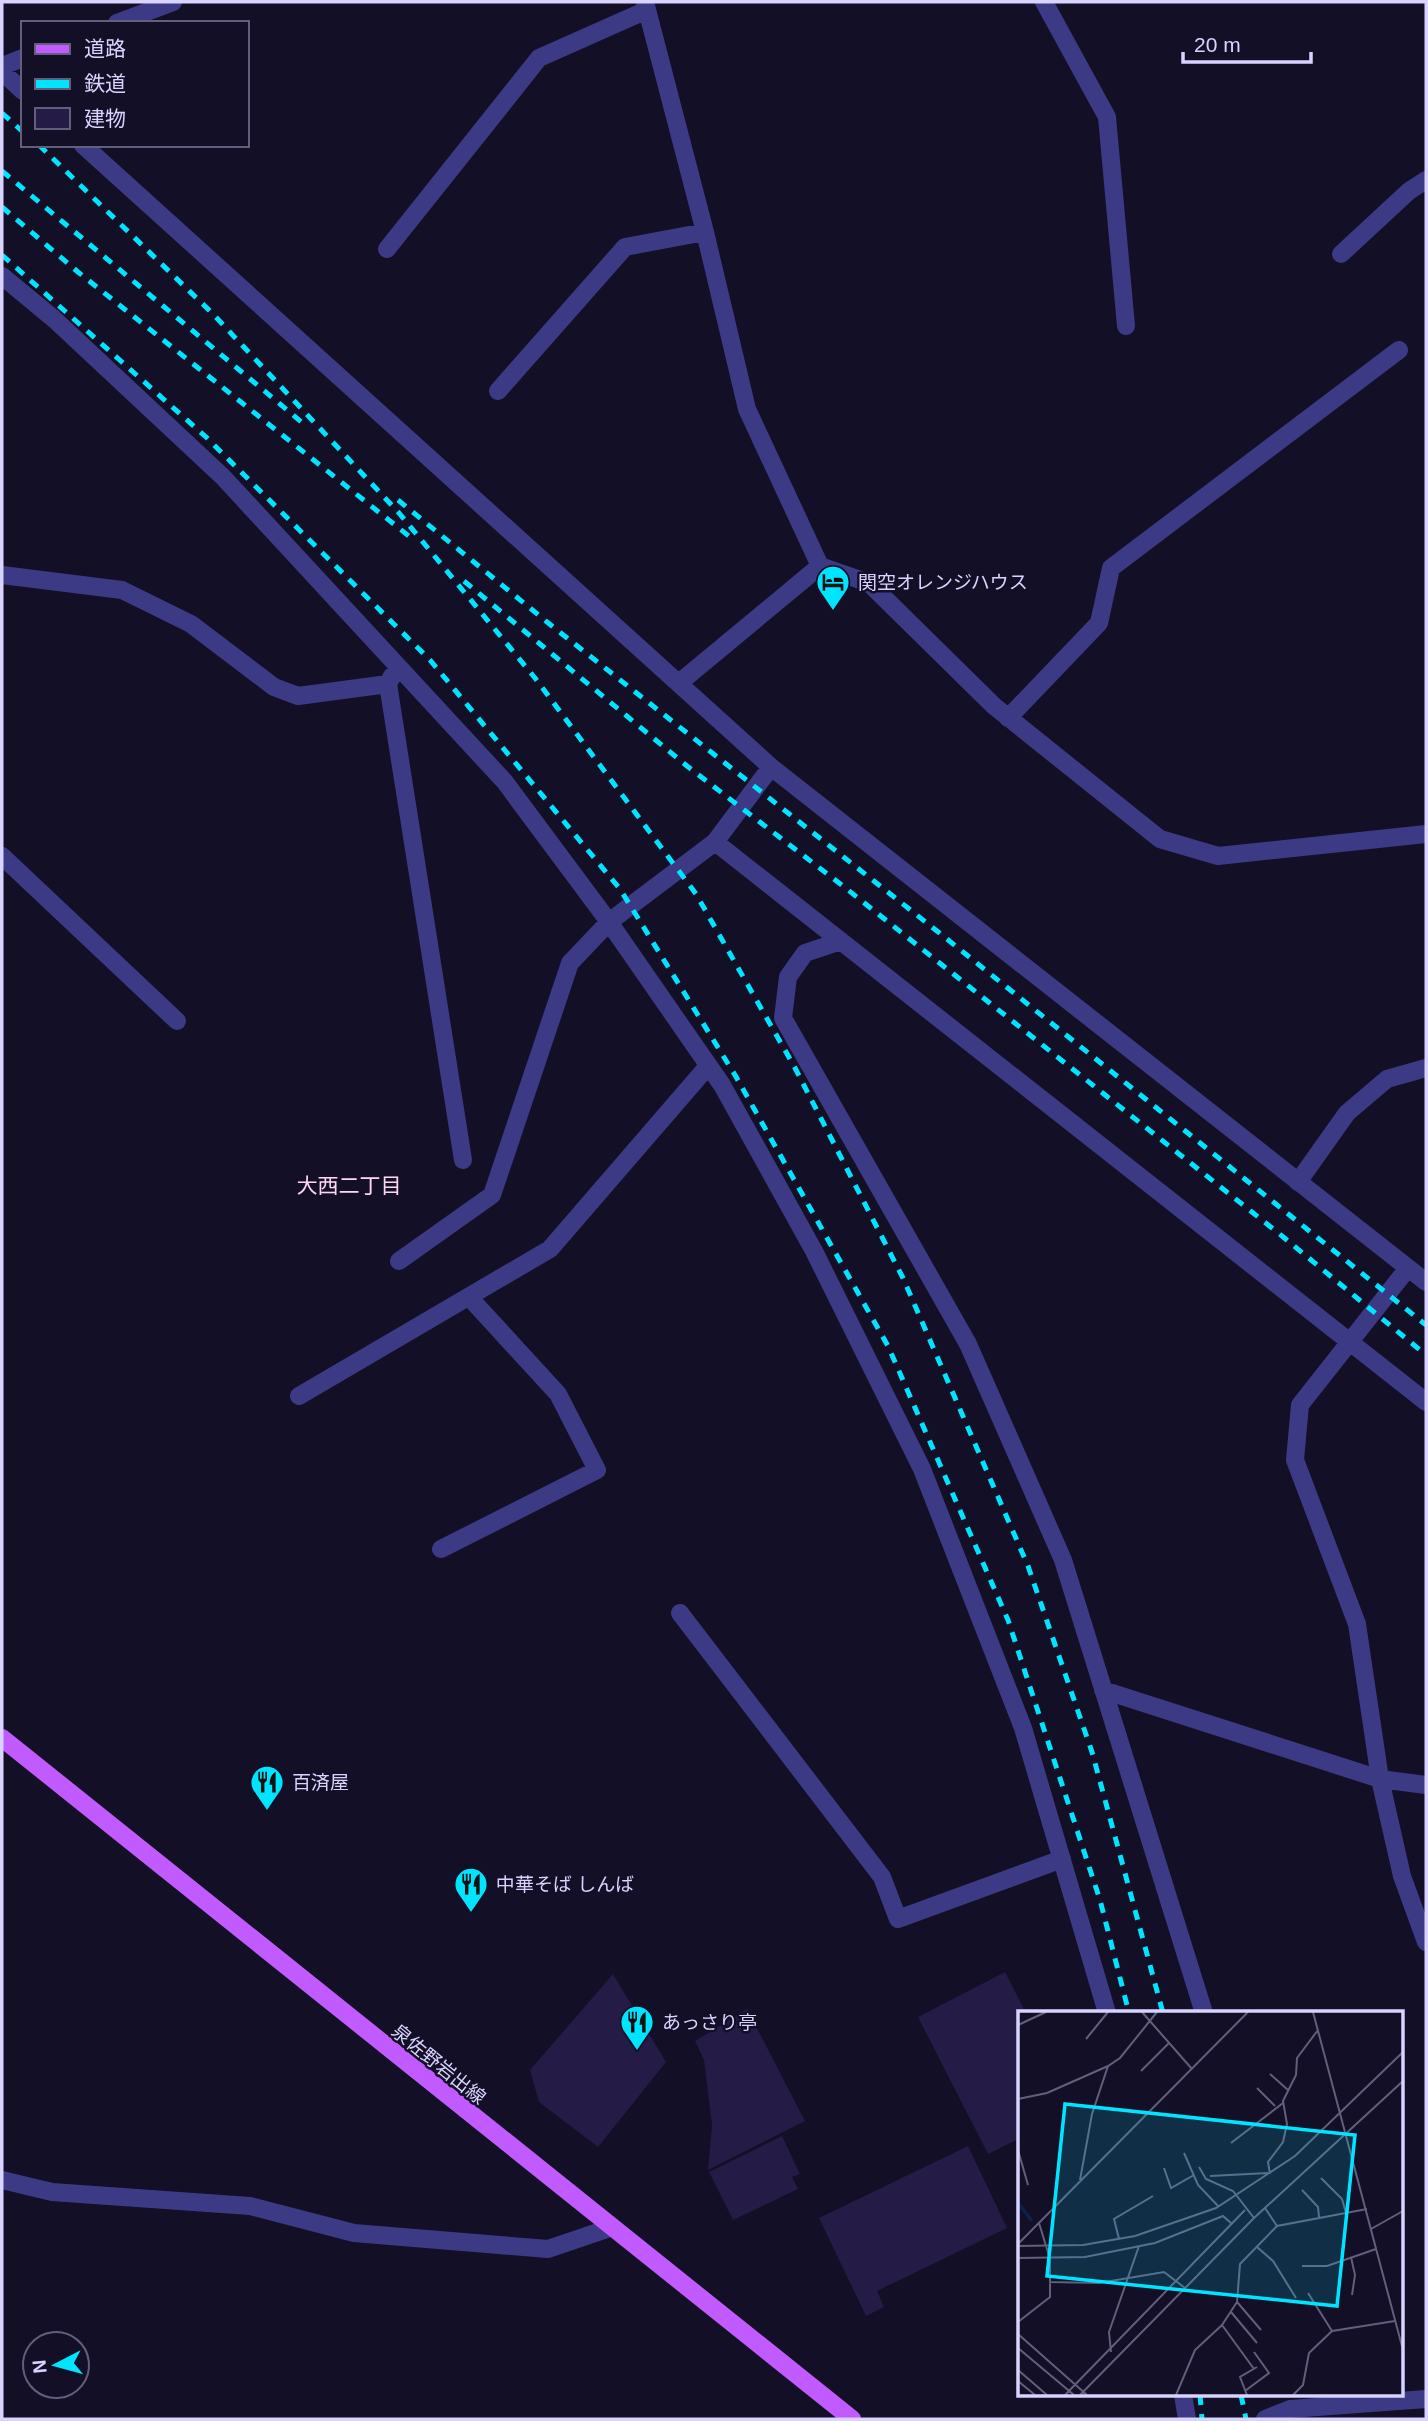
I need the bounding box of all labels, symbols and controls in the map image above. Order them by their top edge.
legend [21,21,248,147]
scale bar [1183,21,1311,65]
text: 20 m [1194,33,1241,56]
text: 道路 [84,37,126,60]
text: 鉄道 [84,72,126,95]
text: 建物 [84,107,126,130]
hotel icon: 関空オレンジハウス [814,563,852,612]
place label: 関空オレンジハウス [858,572,1028,593]
district label: 大西二丁目 [297,1174,402,1197]
restaurant icon: 百済屋 [248,1763,286,1812]
place label: 百済屋 [292,1772,349,1793]
restaurant icon: 中華そば しんば [452,1865,490,1914]
place label: 中華そば しんば [496,1874,634,1895]
restaurant icon: あっさり亭 [618,2003,656,2052]
inset map [1018,2011,1404,2396]
place label: あっさり亭 [662,2012,757,2033]
street label: 泉佐野岩出線 [388,2020,490,2108]
north arrow [21,2330,91,2400]
text: N [28,2359,51,2375]

